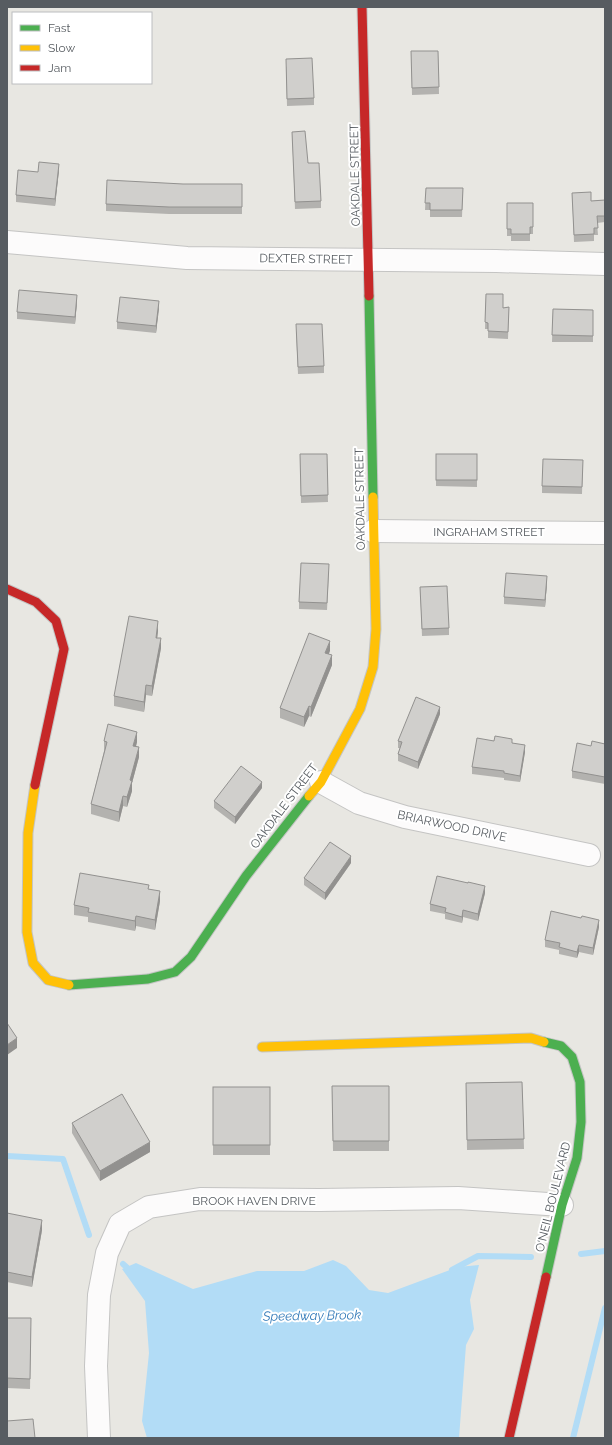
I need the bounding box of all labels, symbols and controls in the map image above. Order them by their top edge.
legend [12,12,152,84]
text: Fast [48,21,71,35]
text: Slow [48,41,75,55]
text: Jam [48,61,71,75]
street label: OAKDALE STREET [347,123,363,226]
street label: DEXTER STREET [259,251,353,267]
street label: OAKDALE STREET [352,447,368,550]
street label: INGRAHAM STREET [433,525,546,539]
street label: OAKDALE STREET [248,760,321,851]
street label: BRIARWOOD DRIVE [396,808,508,844]
street label: O'NEIL BOULEVARD [533,1140,574,1254]
street label: BROOK HAVEN DRIVE [192,1194,316,1208]
water label: Speedway Brook [262,1307,361,1324]

